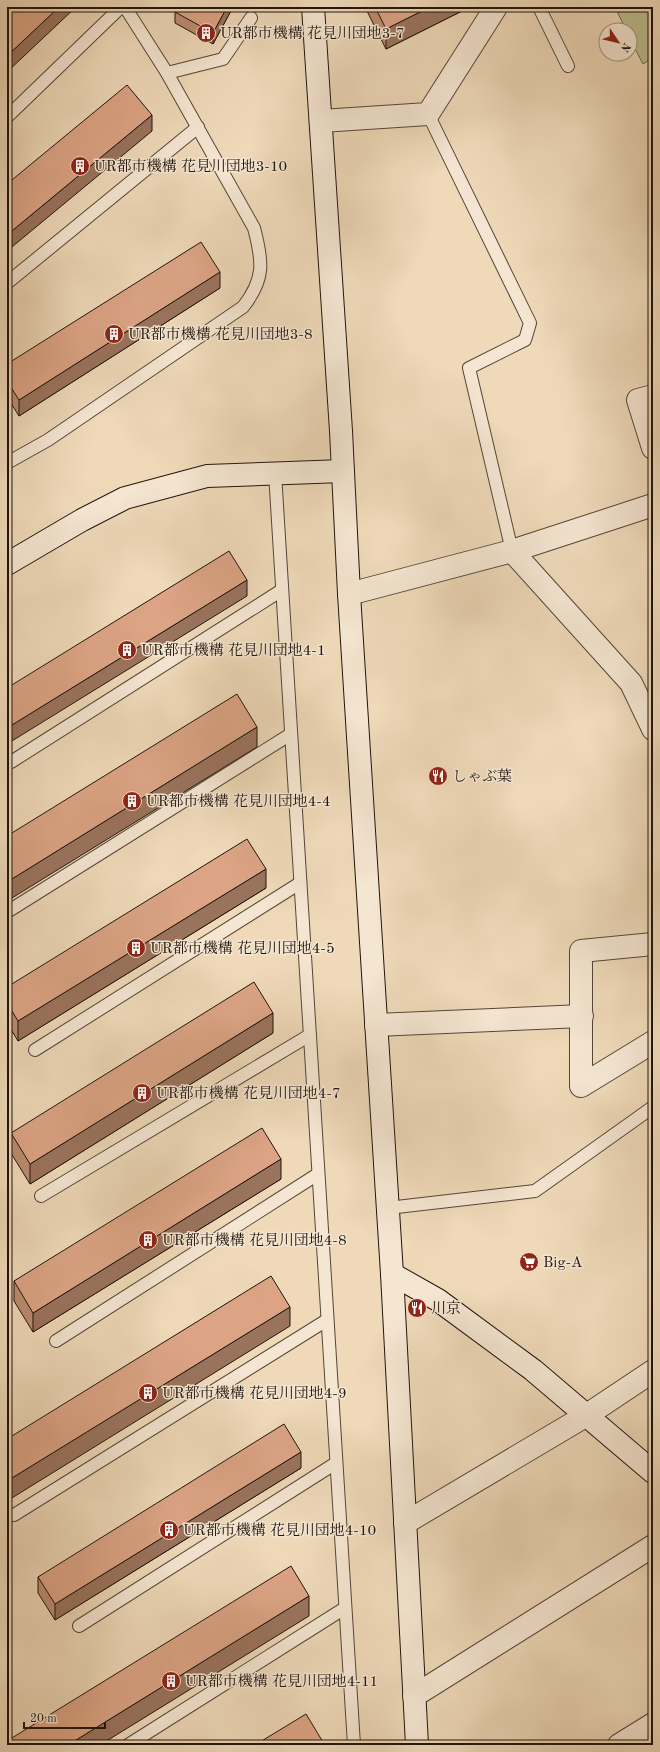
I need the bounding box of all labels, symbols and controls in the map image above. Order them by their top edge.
building icon: UR都市機構 花見川団地3-7 [195,22,217,44]
north arrow [598,22,638,62]
place label: UR都市機構 花見川団地3-7 [220,25,405,42]
text: N [618,40,632,54]
building icon: UR都市機構 花見川団地3-10 [69,155,91,177]
place label: UR都市機構 花見川団地3-10 [94,158,287,175]
building icon: UR都市機構 花見川団地3-8 [103,323,125,345]
place label: UR都市機構 花見川団地3-8 [128,326,313,343]
building icon: UR都市機構 花見川団地4-1 [116,639,138,661]
place label: UR都市機構 花見川団地4-1 [141,642,326,659]
restaurant icon: しゃぶ葉 [427,765,449,787]
place label: しゃぶ葉 [452,768,512,785]
building icon: UR都市機構 花見川団地4-4 [121,790,143,812]
place label: UR都市機構 花見川団地4-4 [146,793,331,810]
building icon: UR都市機構 花見川団地4-5 [125,937,147,959]
place label: UR都市機構 花見川団地4-5 [150,940,335,957]
building icon: UR都市機構 花見川団地4-7 [131,1082,153,1104]
place label: UR都市機構 花見川団地4-7 [156,1085,341,1102]
building icon: UR都市機構 花見川団地4-8 [137,1229,159,1251]
place label: UR都市機構 花見川団地4-8 [162,1232,347,1249]
supermarket icon: Big-A [518,1251,540,1273]
place label: Big-A [543,1256,583,1271]
restaurant icon: 川京 [406,1297,428,1319]
place label: 川京 [431,1300,461,1317]
building icon: UR都市機構 花見川団地4-9 [137,1382,159,1404]
place label: UR都市機構 花見川団地4-9 [162,1385,347,1402]
building icon: UR都市機構 花見川団地4-10 [158,1519,180,1541]
place label: UR都市機構 花見川団地4-10 [183,1522,376,1539]
building icon: UR都市機構 花見川団地4-11 [160,1670,182,1692]
place label: UR都市機構 花見川団地4-11 [185,1673,378,1690]
scale bar [24,1704,105,1730]
text: 20 m [30,1713,57,1725]

